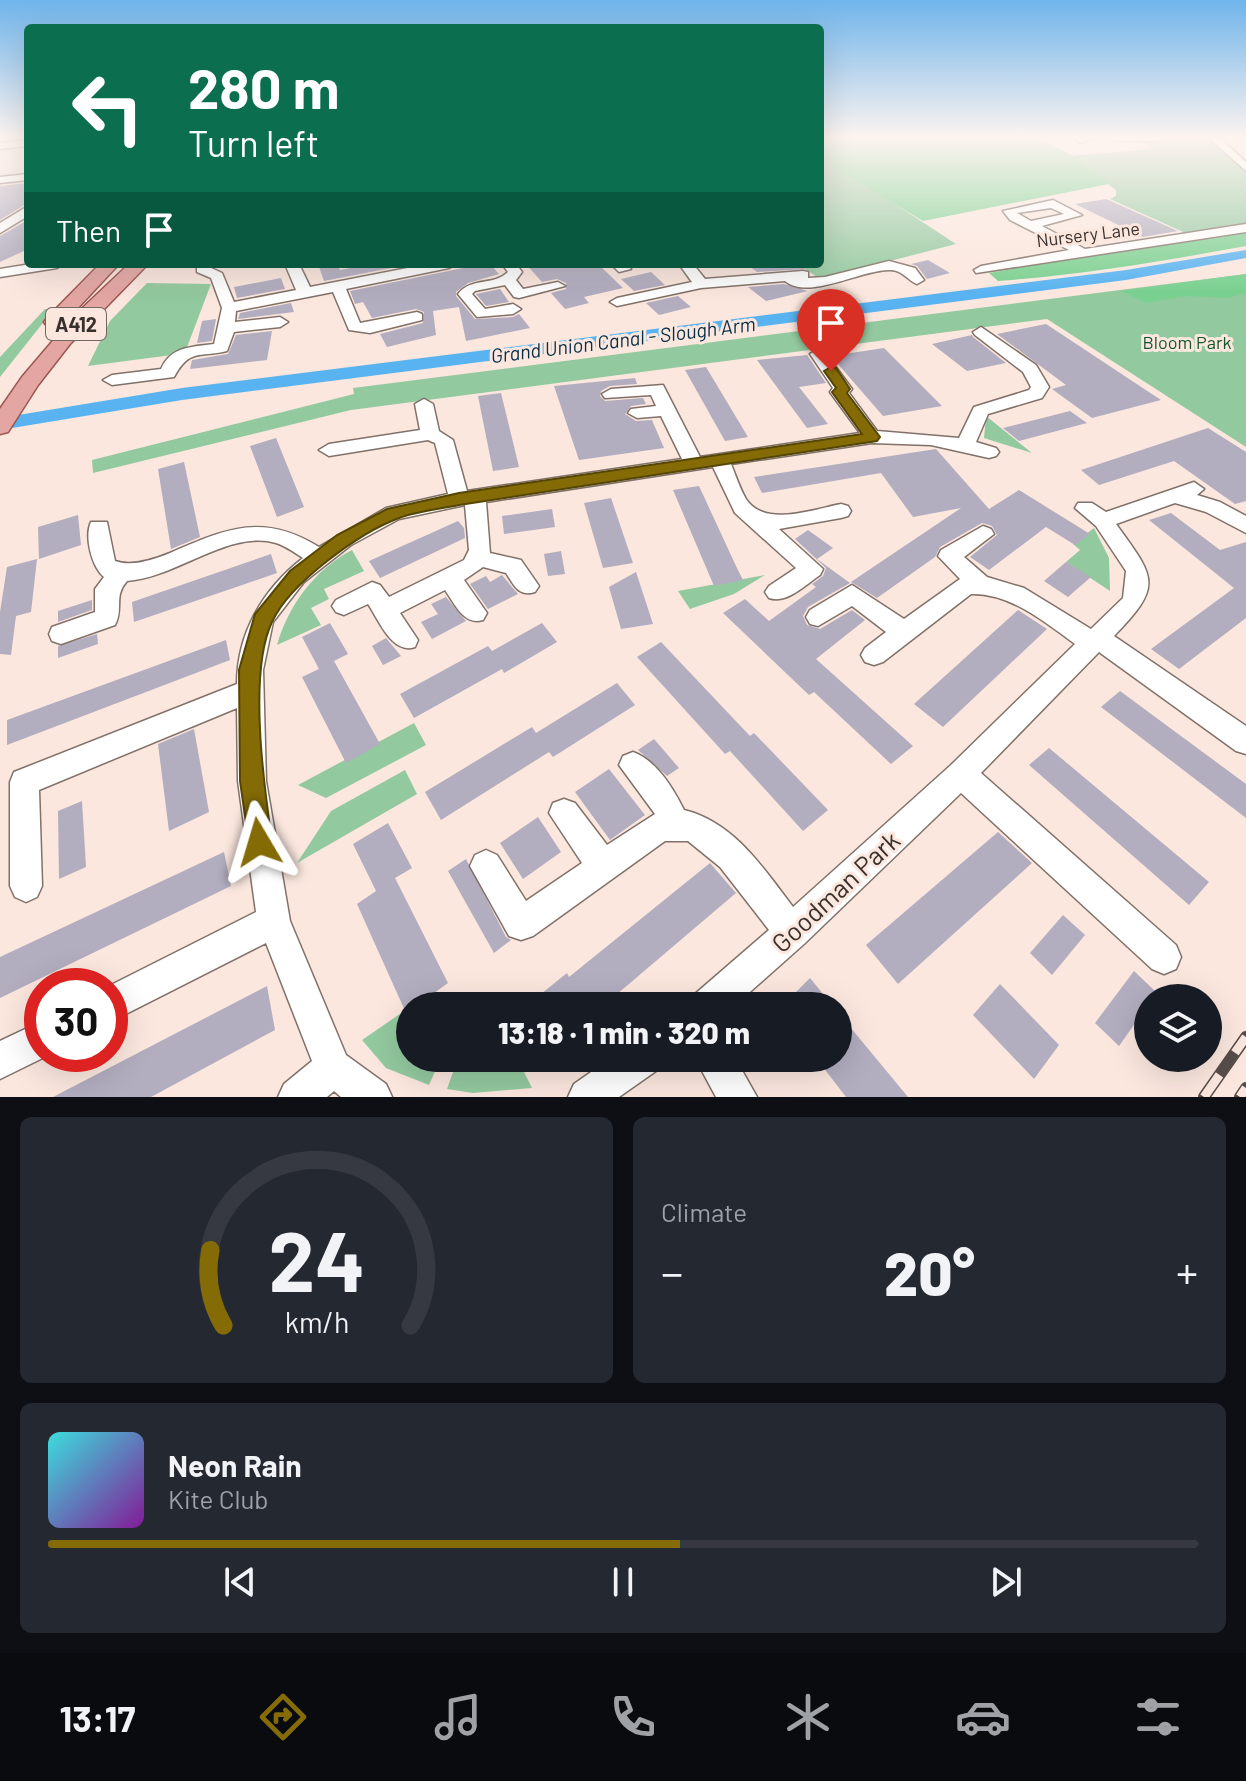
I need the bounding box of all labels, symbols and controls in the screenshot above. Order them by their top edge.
text: 280 m [188,53,340,120]
icon: left [56,56,160,160]
text: Turn left [188,121,319,164]
icon: arrive [137,208,181,252]
text: Then [56,212,121,248]
street label: Nursery Lane [1035,217,1141,251]
pin [797,289,865,371]
icon: arrive [809,301,853,345]
road number: A412 [46,308,106,340]
water label: Grand Union Canal - Slough Arm [489,311,757,367]
park label: Bloom Park [1143,331,1231,353]
position arrow [217,800,301,884]
street label: Goodman Park [765,824,905,958]
speed limit sign: 30 [24,968,128,1072]
map controls [1134,984,1222,1072]
button: layers [1134,984,1222,1072]
text: 13:18 · 1 min · 320 m [498,1014,750,1050]
text: Climate [661,1196,747,1227]
text: 24 [268,1209,365,1309]
text: 20° [884,1236,975,1308]
text: − [661,1245,683,1298]
text: + [1176,1245,1198,1298]
text: km/h [284,1304,349,1339]
text: Neon Rain [168,1447,302,1483]
text: Kite Club [168,1483,269,1514]
icon: previous [218,1560,262,1604]
icon: pause [601,1560,645,1604]
icon: next [984,1560,1028,1604]
icon: directions [255,1689,311,1745]
icon: music [430,1689,486,1745]
icon: phone [605,1689,661,1745]
icon: climate [780,1689,836,1745]
icon: car [955,1689,1011,1745]
icon: filters [1130,1689,1186,1745]
text: 13:17 [60,1696,135,1739]

